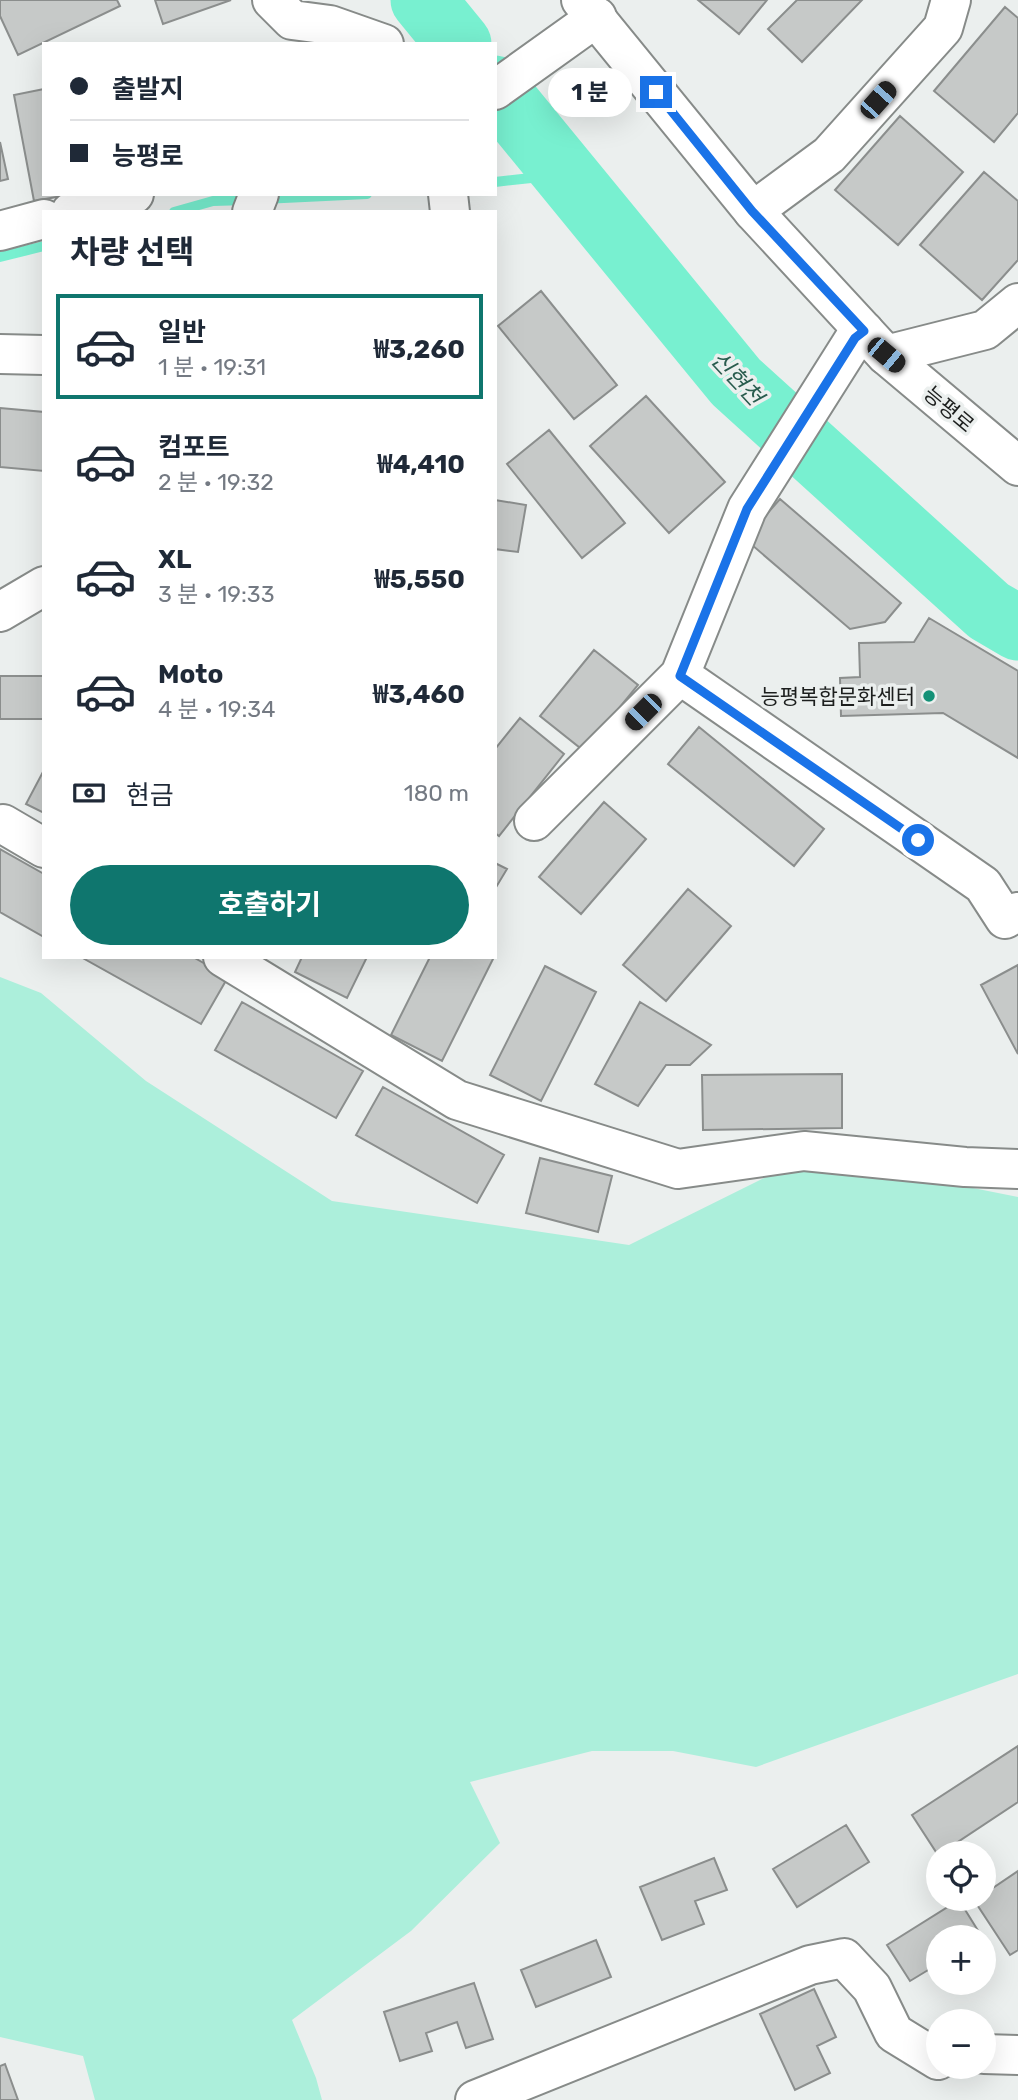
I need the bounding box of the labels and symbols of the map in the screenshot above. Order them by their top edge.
callout: 1 분 [548,68,632,116]
route end [640,76,672,108]
car [857,77,900,123]
car [864,333,909,377]
water label: 신현천 [705,345,771,413]
street label: 능평로 [919,381,979,437]
place label: 능평복합문화센터 [760,684,915,709]
marker: 능평복합문화센터 [921,688,937,704]
car [621,690,666,734]
route start [902,824,934,856]

